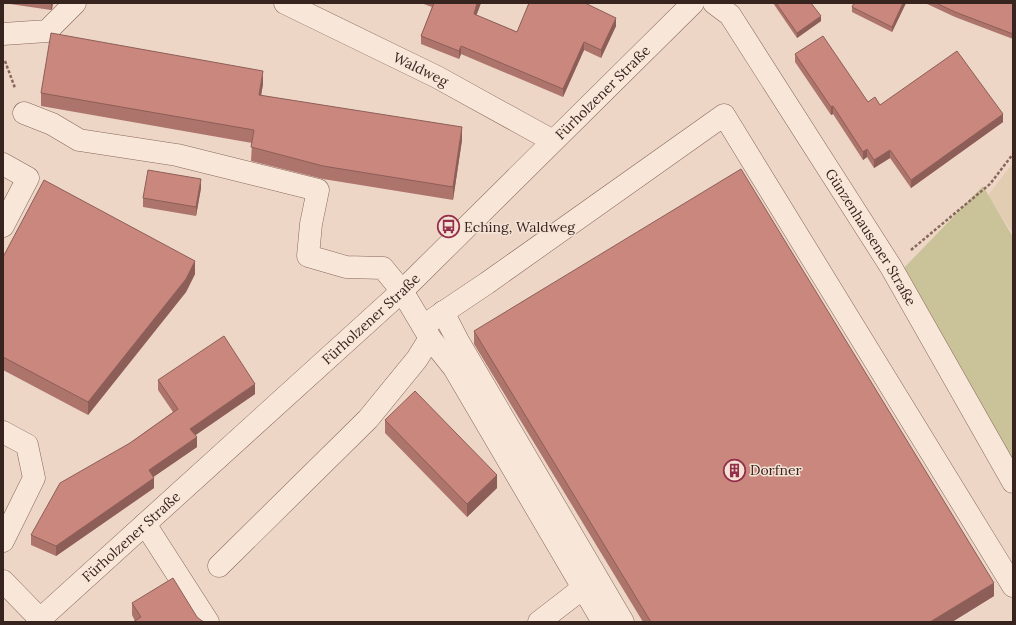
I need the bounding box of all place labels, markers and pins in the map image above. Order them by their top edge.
bus stop icon: Eching, Waldweg [435,214,461,240]
place label: Eching, Waldweg [464,218,575,236]
building icon: Dorfner [721,457,747,483]
place label: Dorfner [750,461,802,479]

